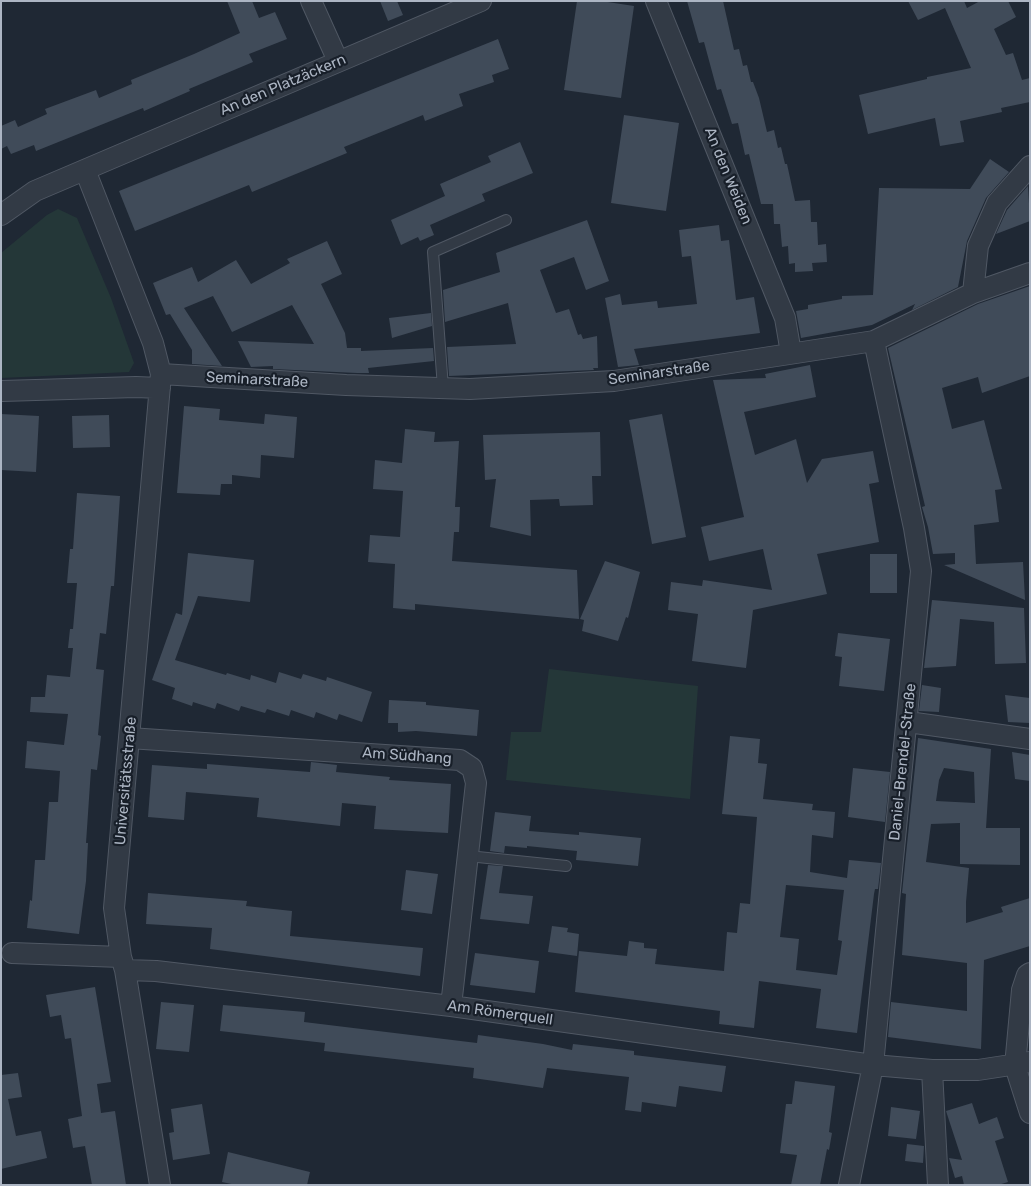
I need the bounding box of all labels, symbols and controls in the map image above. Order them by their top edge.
street label: An den Platzäckern [217,50,349,120]
street label: An den Weiden [700,125,756,227]
street label: Seminarstraße [607,357,711,389]
street label: Seminarstraße [205,368,309,392]
street label: Daniel-Brendel-Straße [886,683,920,841]
street label: Universitätsstraße [111,716,141,846]
street label: Am Südhang [362,744,452,768]
street label: Am Römerquell [446,997,554,1029]

